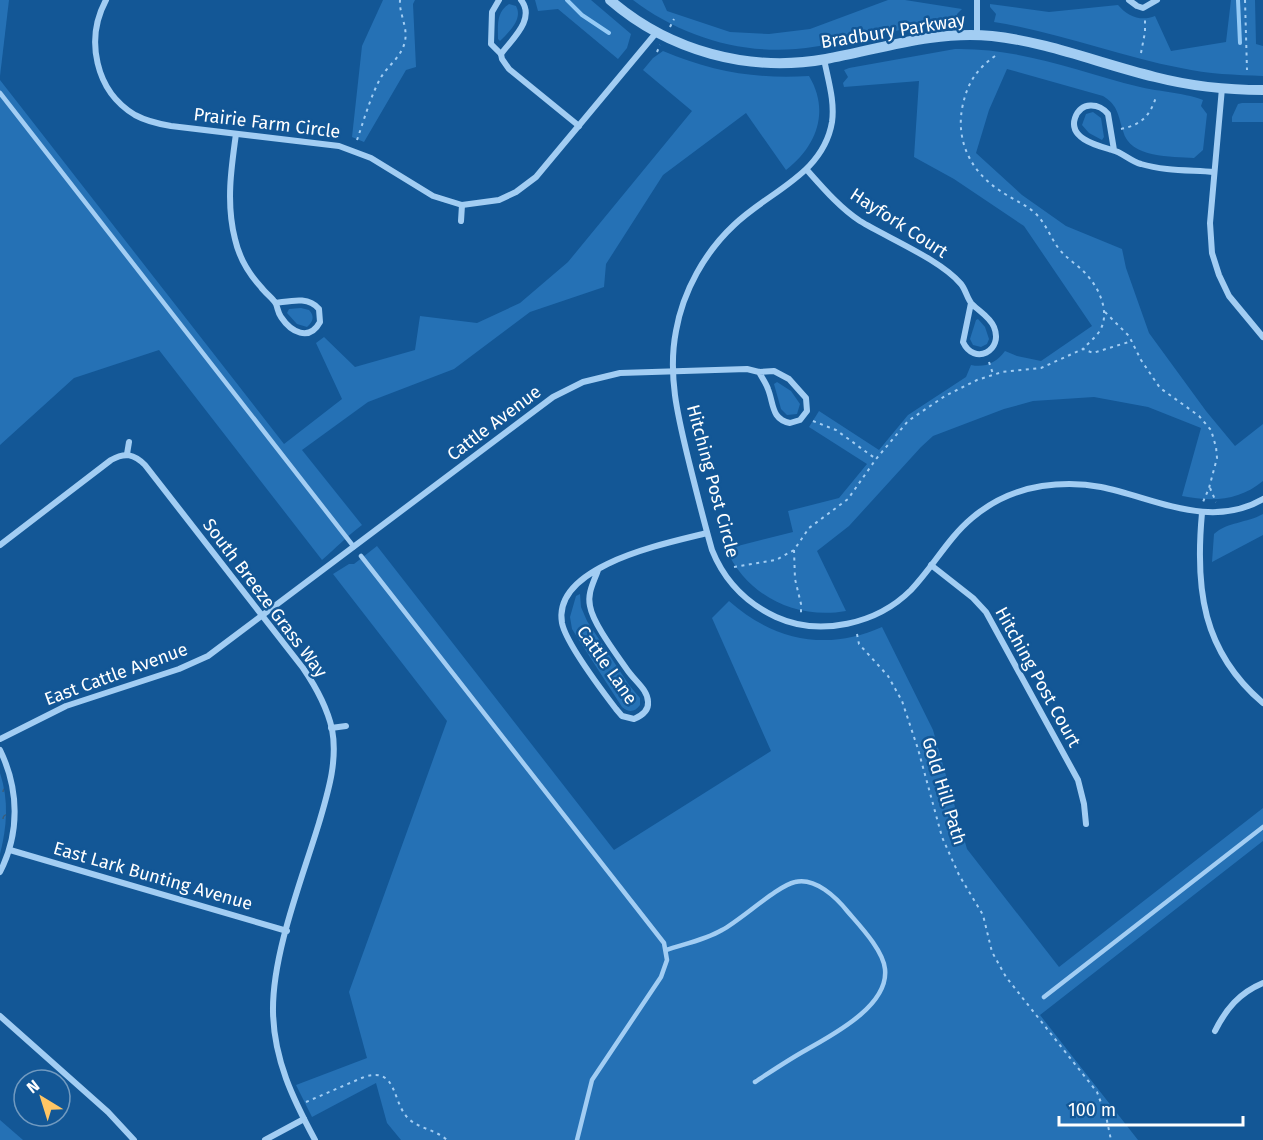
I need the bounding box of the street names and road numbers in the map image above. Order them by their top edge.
street label: Bradbury Parkway [819,9,967,53]
street label: Prairie Farm Circle [192,103,342,143]
street label: Hayfork Court [846,183,952,263]
street label: Cattle Avenue [443,381,545,465]
street label: Hitching Post Circle [682,402,744,560]
street label: South Breeze Grass Way [198,514,332,682]
street label: Hitching Post Court [990,603,1086,751]
street label: Cattle Lane [572,621,642,709]
street label: East Cattle Avenue [41,638,191,710]
street label: Gold Hill Path [917,734,971,848]
street label: East Lark Bunting Avenue [51,837,255,915]

